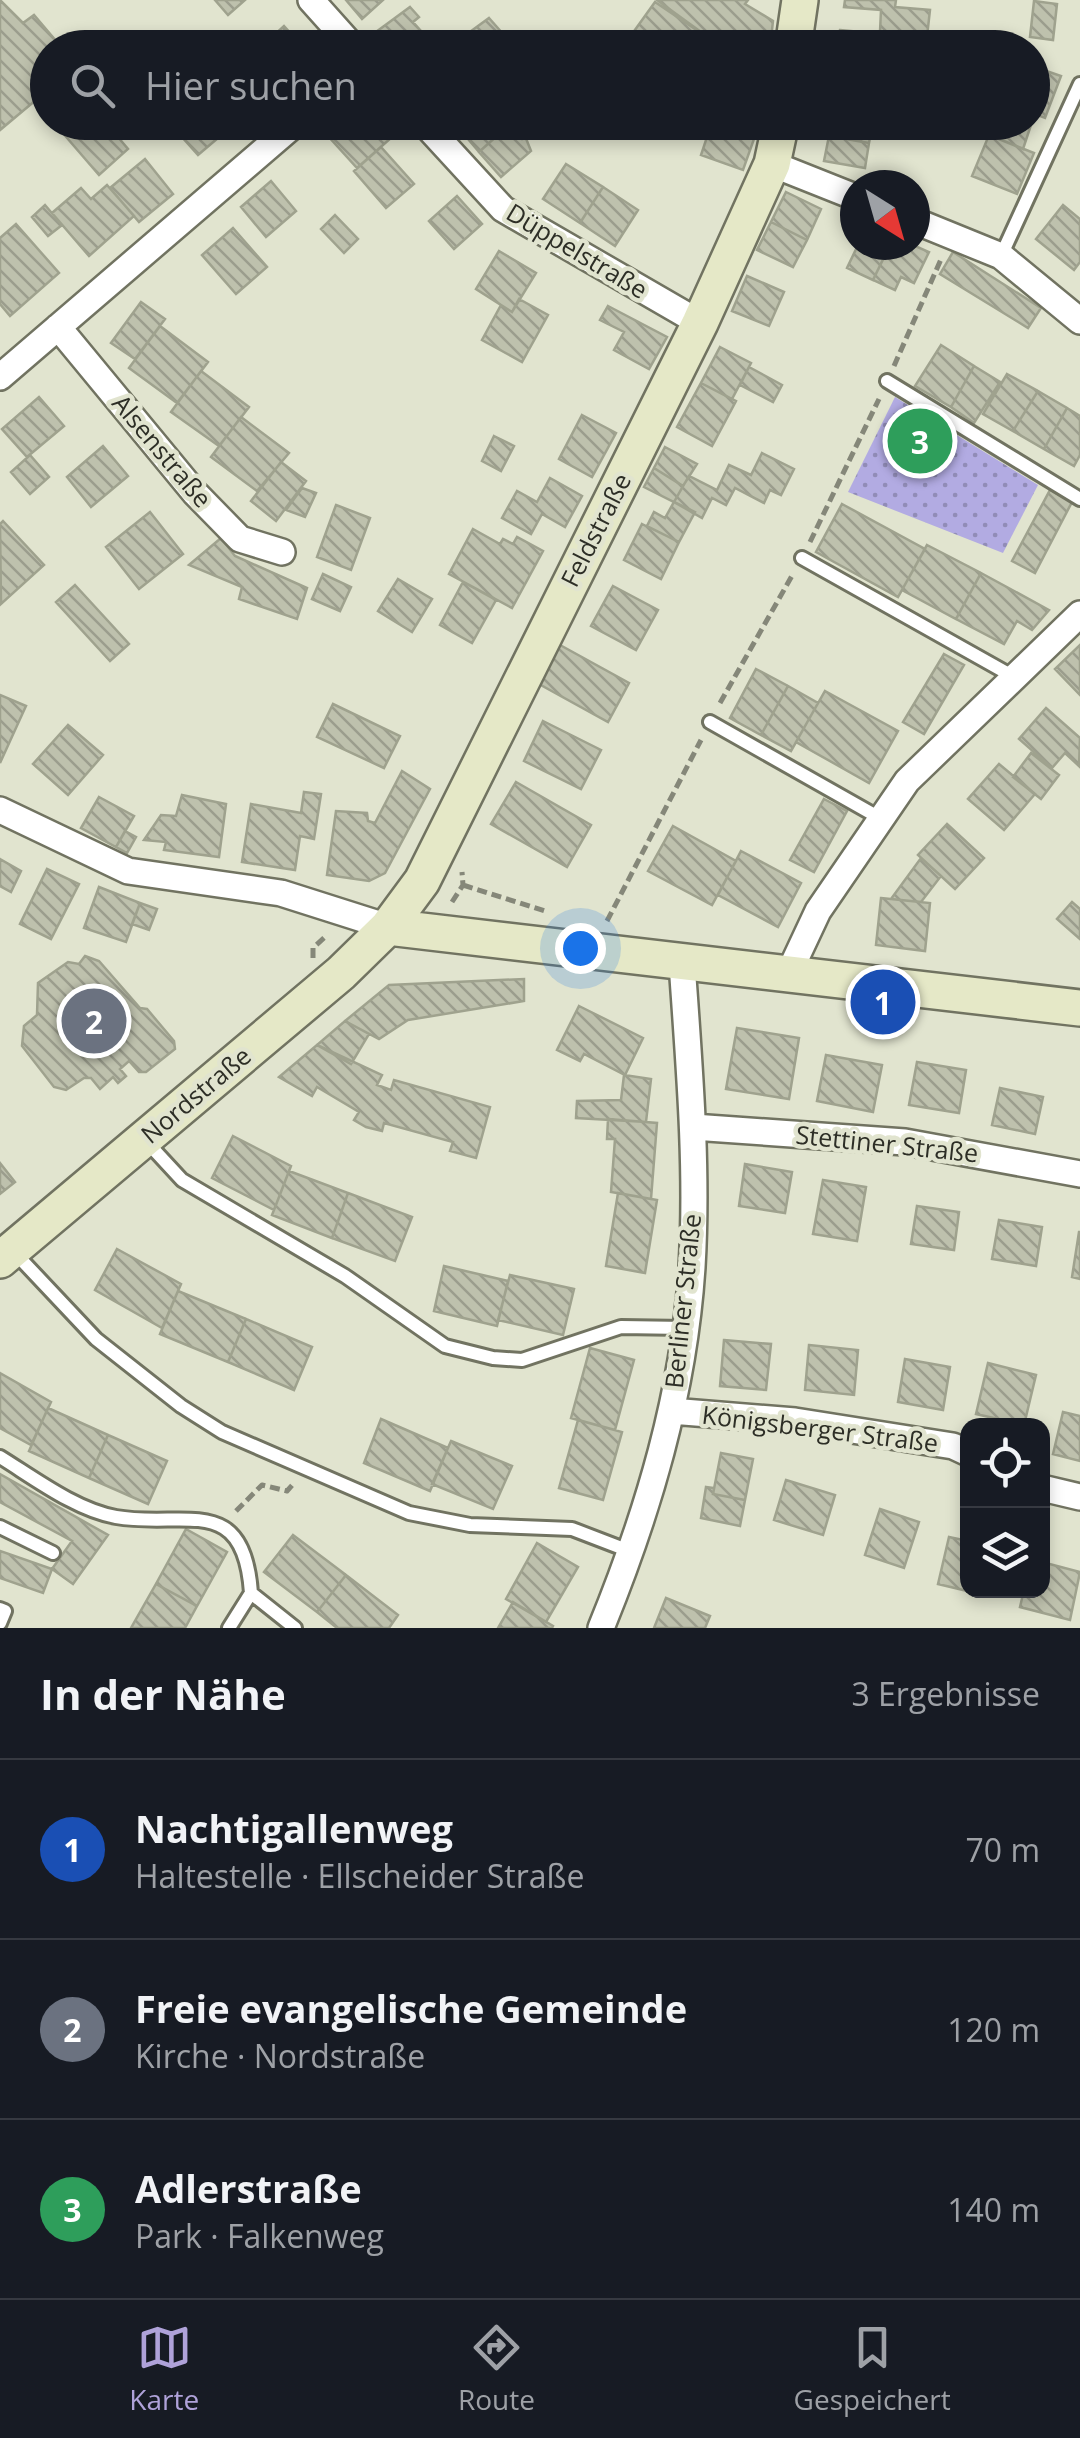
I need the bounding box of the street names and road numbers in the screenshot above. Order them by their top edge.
street label: Düppelstraße [501,195,654,306]
street label: Alsenstraße [105,387,220,514]
street label: Feldstraße [552,467,638,592]
street label: Nordstraße [133,1038,258,1150]
street label: Stettiner Straße [794,1117,980,1169]
street label: Berliner Straße [656,1212,708,1390]
street label: Königsberger Straße [700,1397,940,1459]

